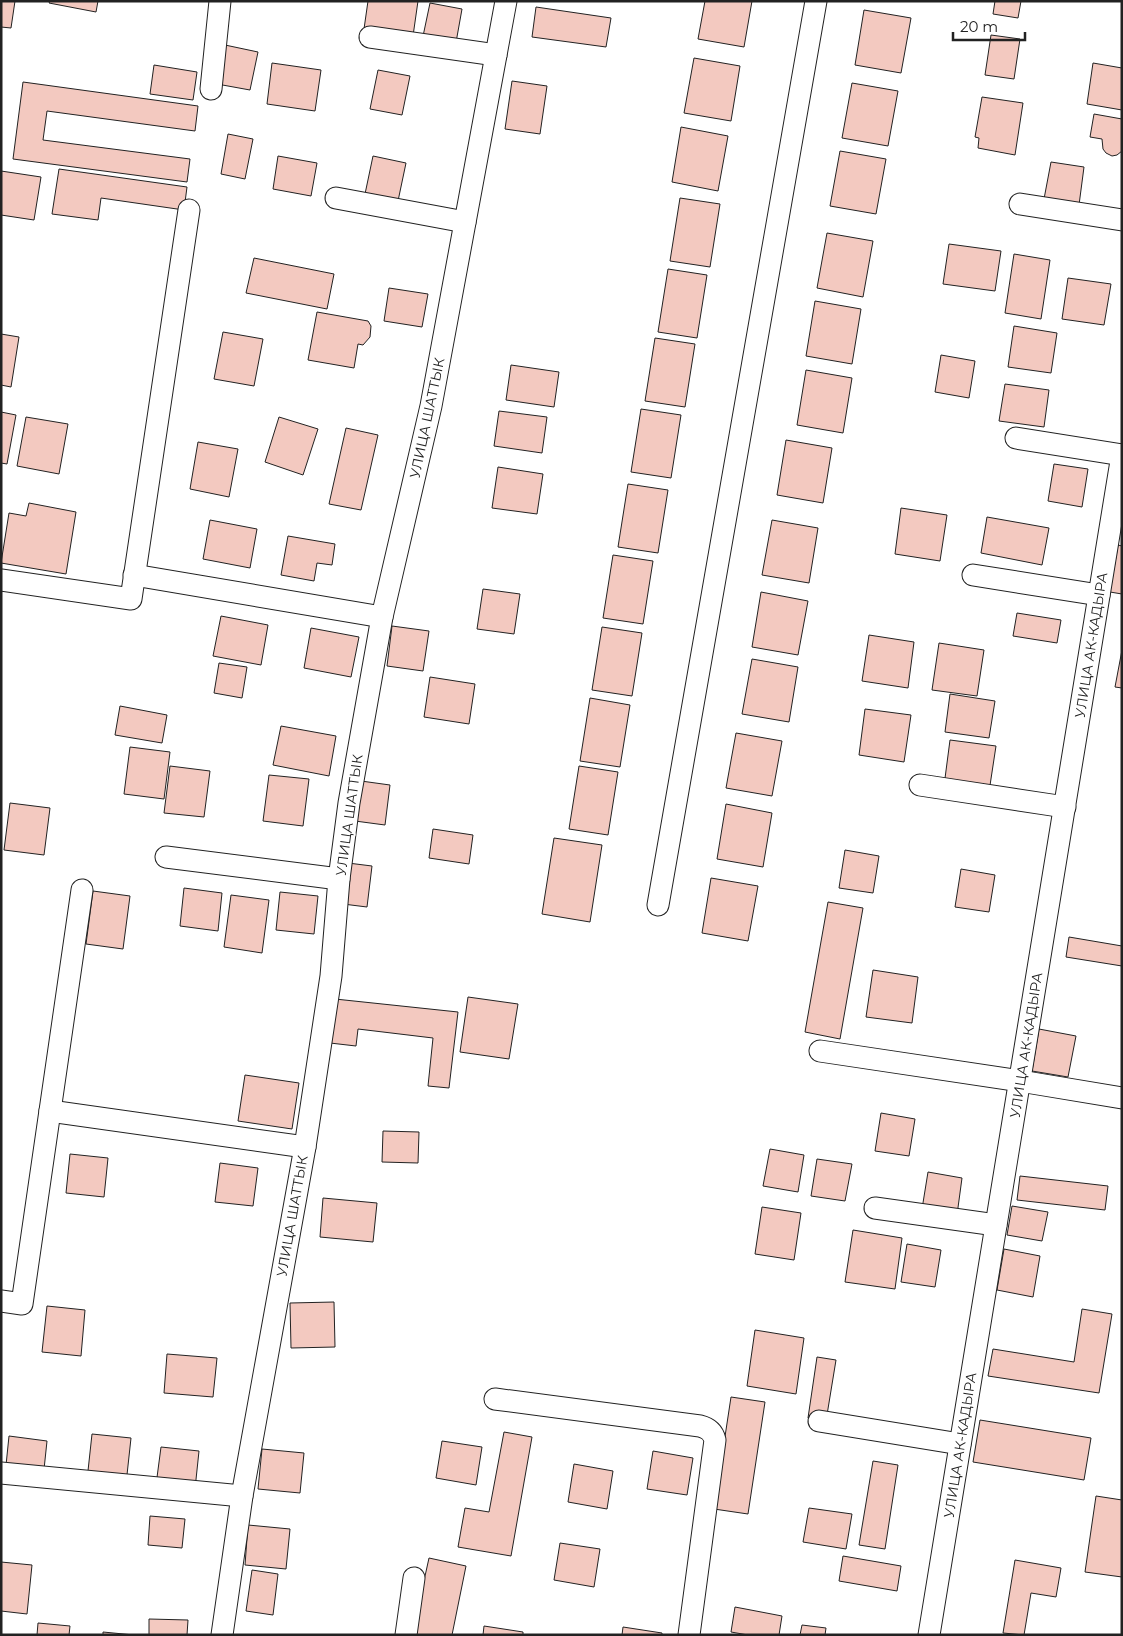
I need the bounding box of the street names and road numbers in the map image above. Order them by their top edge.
street label: УЛИЦА ШАТТЫК [405,356,449,480]
street label: УЛИЦА АК-КАДЫРА [1071,570,1111,719]
street label: УЛИЦА ШАТТЫК [332,753,366,877]
street label: УЛИЦА АК-КАДЫРА [1006,970,1046,1119]
street label: УЛИЦА ШАТТЫК [272,1154,312,1278]
street label: УЛИЦА АК-КАДЫРА [940,1370,980,1519]

